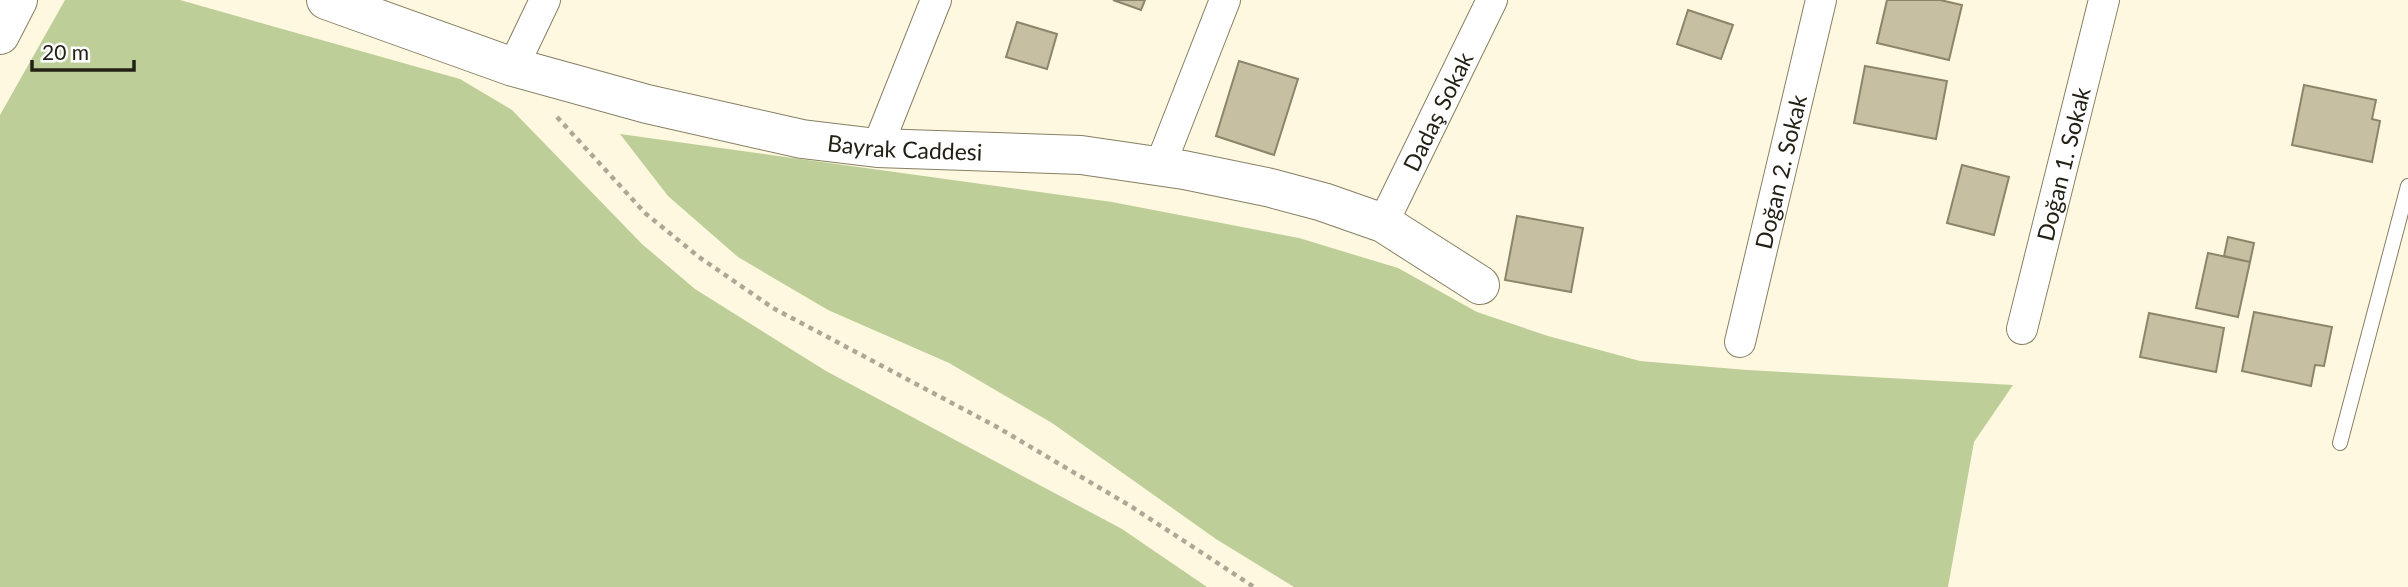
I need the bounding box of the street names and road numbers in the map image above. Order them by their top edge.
street label: Dadaş Sokak [1397,47,1479,176]
street label: Doğan 1. Sokak [2030,84,2096,244]
street label: Doğan 2. Sokak [1749,92,1812,252]
street label: Bayrak Caddesi [826,128,983,166]

